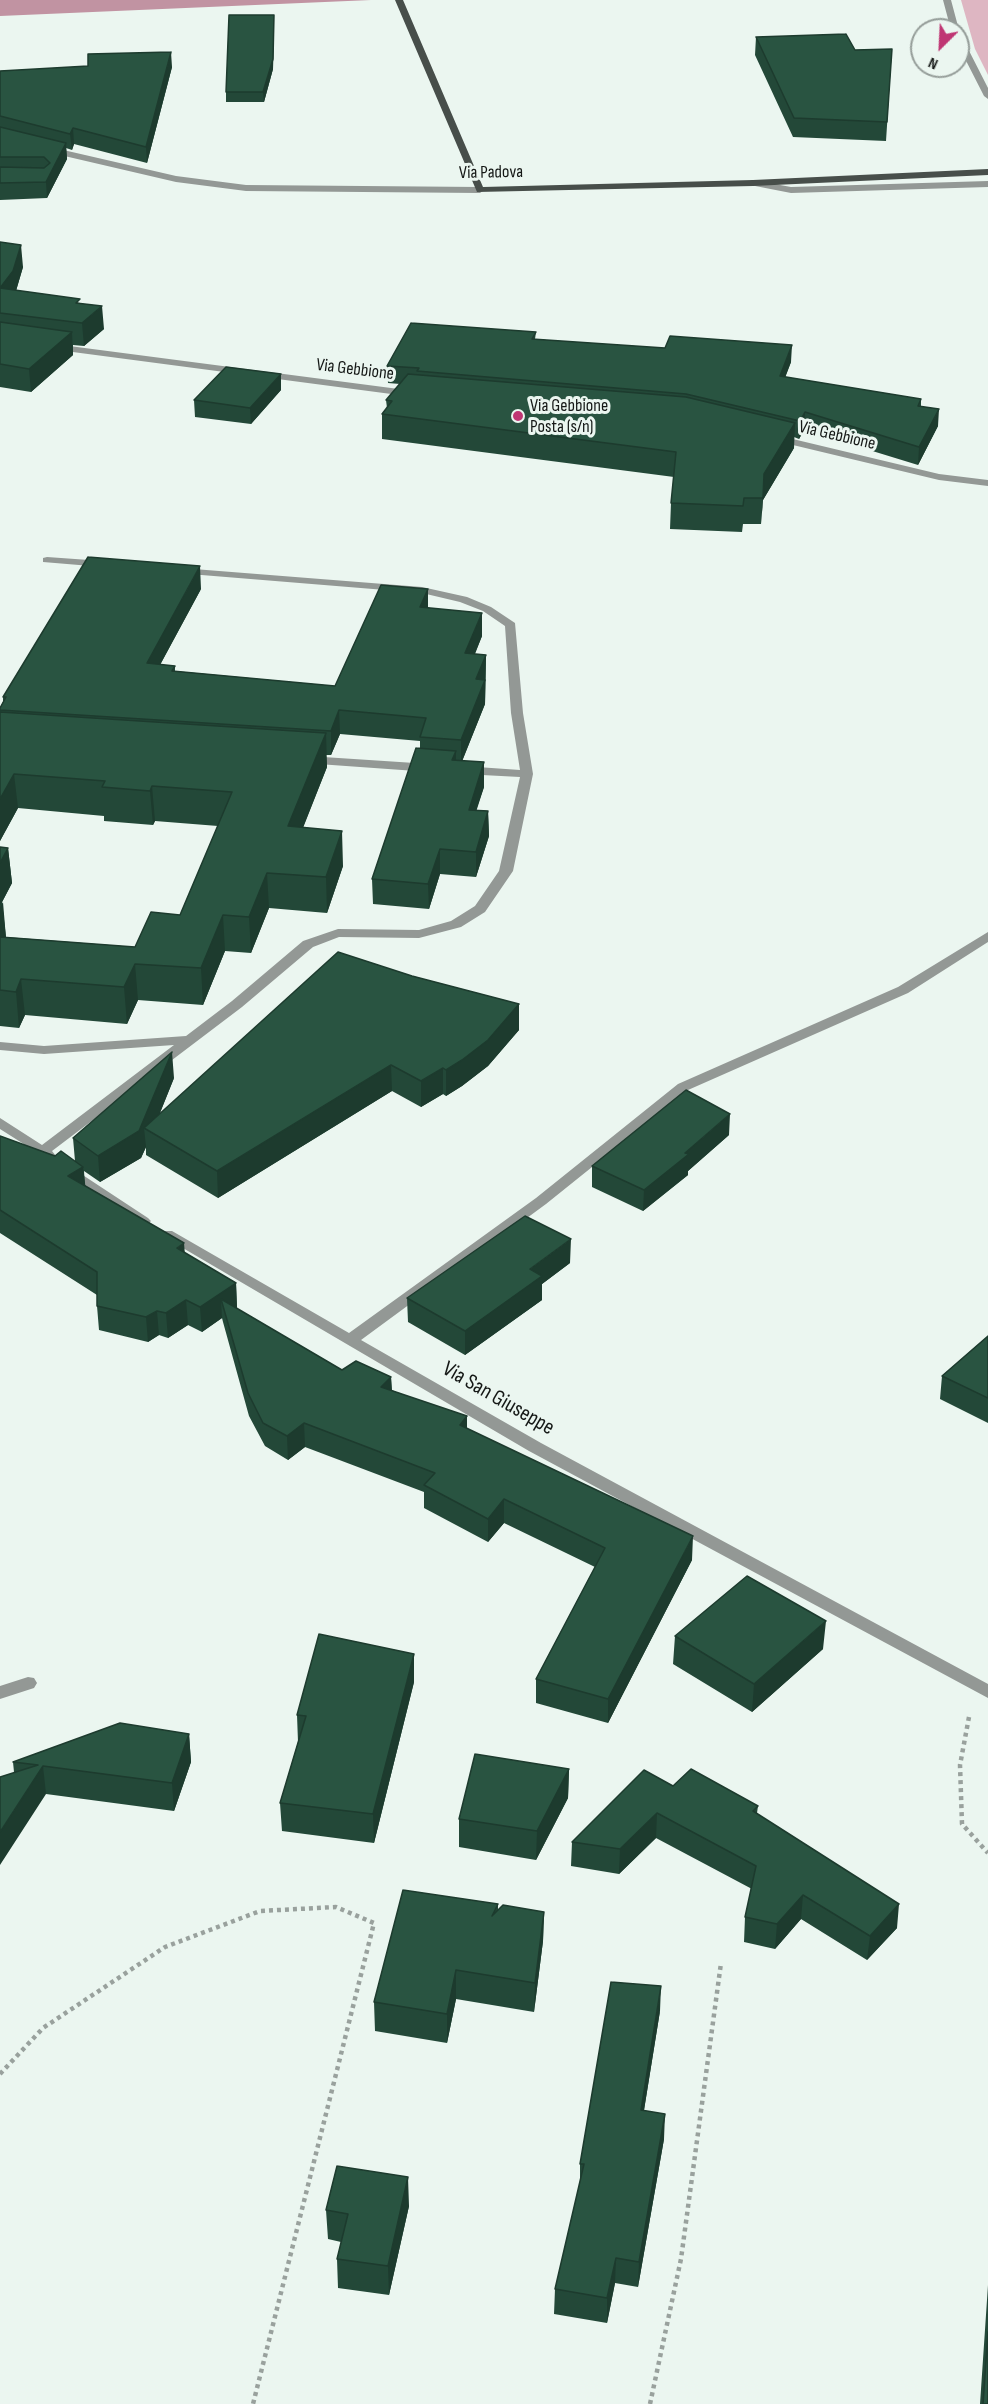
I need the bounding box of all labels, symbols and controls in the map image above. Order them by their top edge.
north arrow [910,18,970,78]
text: N [926,53,941,73]
street label: Via Padova [459,162,523,184]
street label: Via Gebbione [315,355,395,385]
place label: Via Gebbione Posta (s/n) [530,395,608,438]
marker: Via Gebbione Posta (s/n) [511,409,525,423]
street label: Via Gebbione [796,417,878,455]
street label: Via San Giuseppe [437,1356,559,1442]

